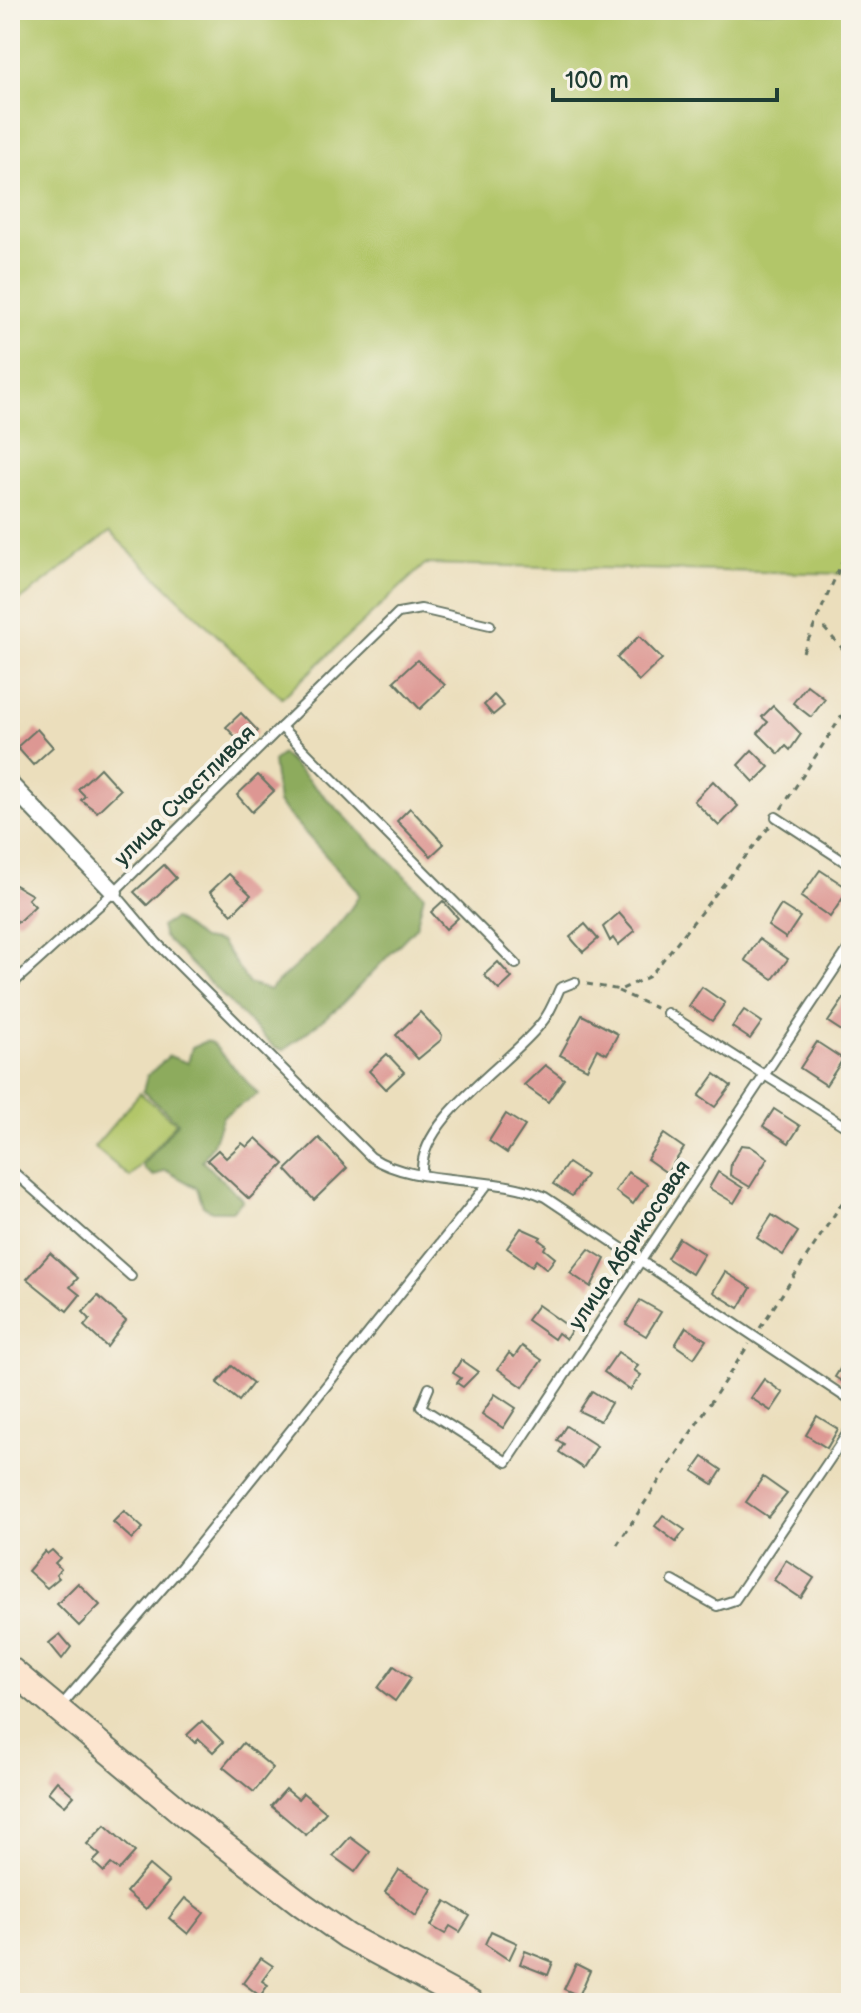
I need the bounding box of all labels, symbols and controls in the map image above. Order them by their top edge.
scale bar [553,52,777,102]
text: 100 m [565,66,629,95]
street label: улица Счастливая [109,720,261,872]
street label: улица Абрикосовая [563,1155,697,1335]

